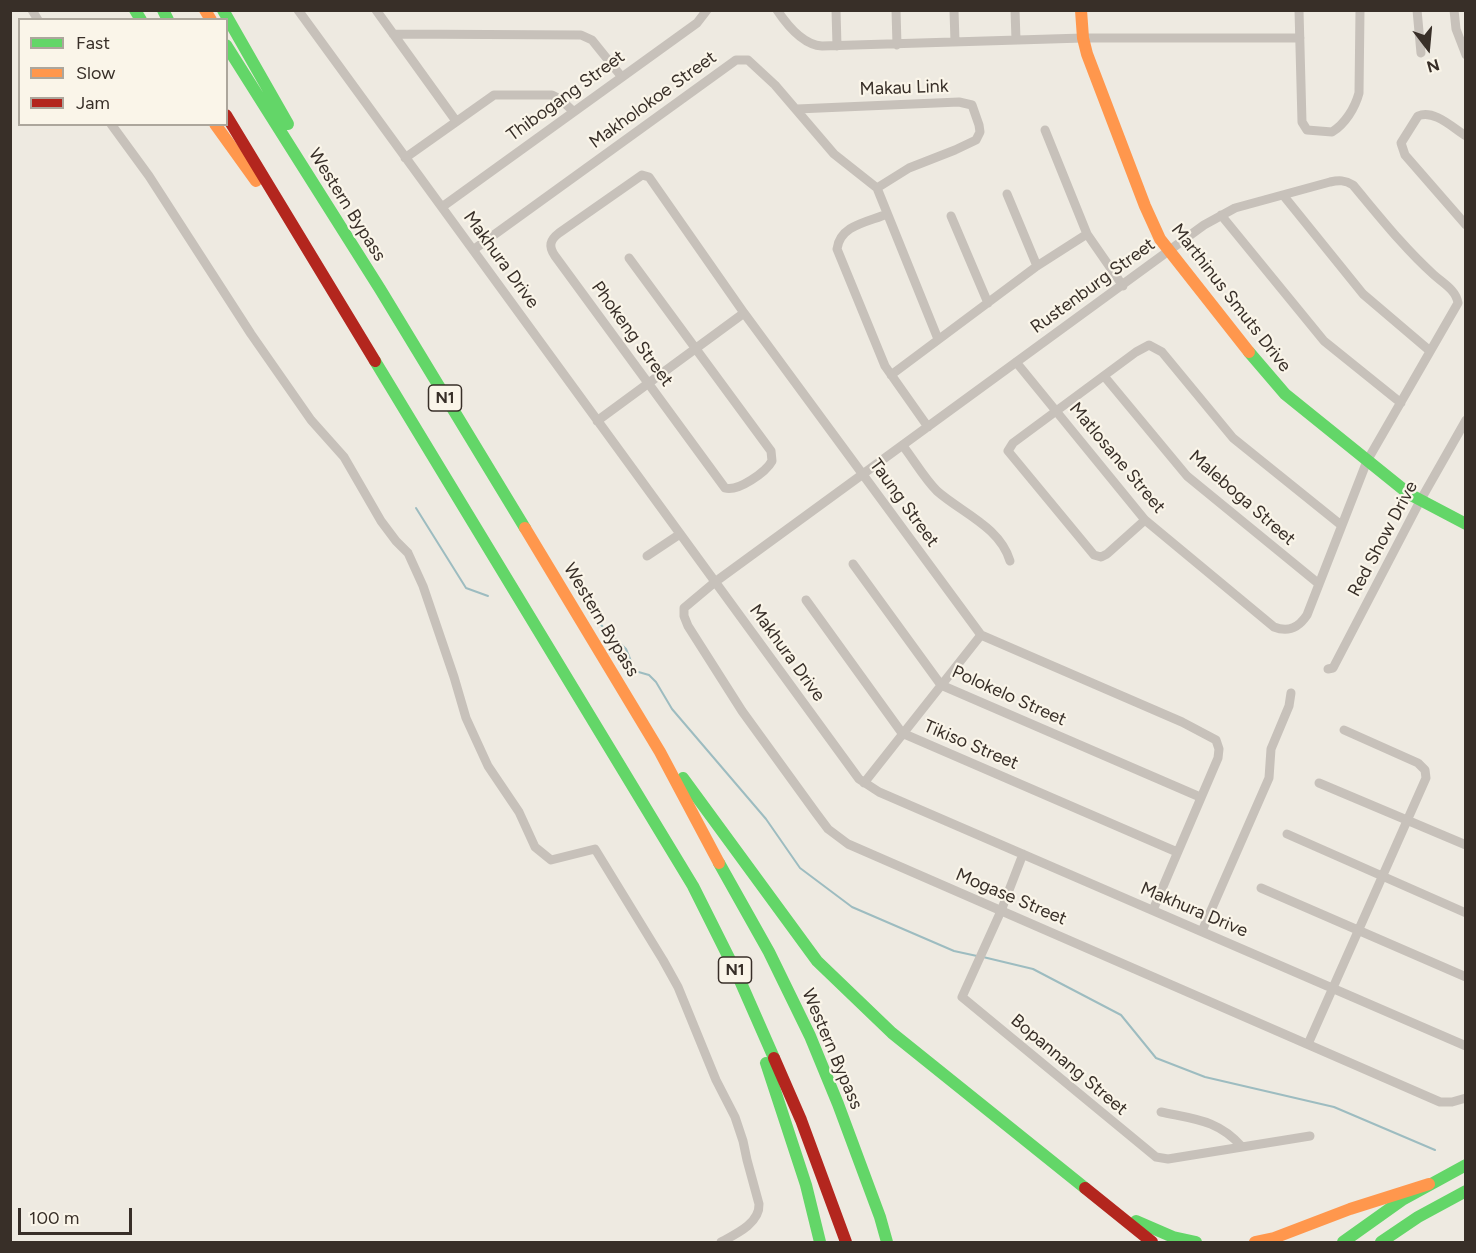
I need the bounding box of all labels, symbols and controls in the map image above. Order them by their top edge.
legend [18,18,228,126]
north arrow [1398,18,1458,78]
text: Fast [76,32,110,54]
street label: Thibogang Street [503,46,629,146]
street label: Makholokoe Street [585,47,721,153]
text: N [1425,55,1442,77]
text: Slow [76,62,115,84]
street label: Makau Link [859,76,949,100]
text: Jam [76,92,110,114]
street label: Western Bypass [304,145,390,265]
street label: Makhura Drive [459,207,543,313]
street label: Marthinus Smuts Drive [1166,220,1296,376]
street label: Rustenburg Street [1027,234,1159,338]
street label: Phokeng Street [587,277,677,391]
road number: N1 [428,385,462,411]
street label: Matlosane Street [1064,398,1170,518]
street label: Maleboga Street [1184,446,1300,550]
street label: Taung Street [865,455,943,551]
street label: Red Show Drive [1344,478,1422,600]
street label: Western Bypass [559,559,643,681]
street label: Makhura Drive [745,600,829,706]
street label: Polokelo Street [949,661,1069,731]
street label: Tikiso Street [920,715,1022,775]
street label: Mogase Street [952,864,1070,930]
street label: Makhura Drive [1137,878,1251,942]
road number: N1 [718,957,752,983]
street label: Western Bypass [797,985,867,1113]
street label: Bopannang Street [1006,1010,1132,1120]
scale bar [21,1196,135,1234]
text: 100 m [29,1207,79,1229]

